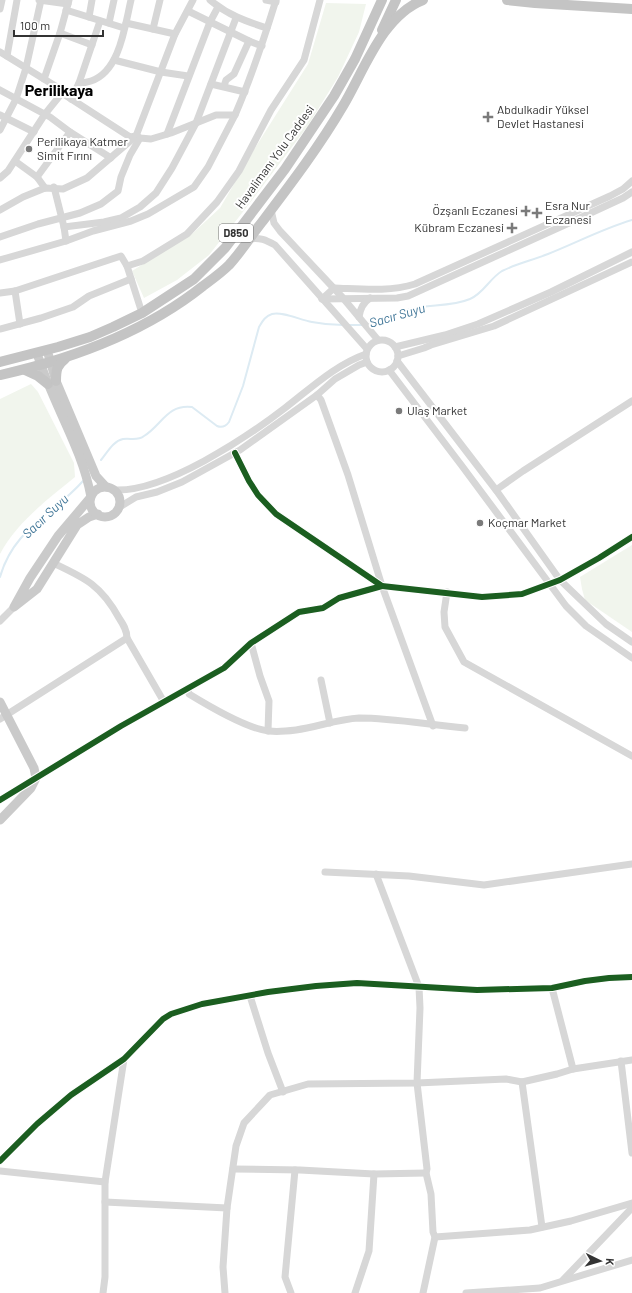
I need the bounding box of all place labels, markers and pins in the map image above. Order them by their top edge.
place label: Abdulkadir Yüksel Devlet Hastanesi [497,102,589,130]
marker: Abdulkadir Yüksel Devlet Hastanesi [482,111,494,123]
place label: Perilikaya Katmer Simit Fırını [37,134,128,162]
marker: Perilikaya Katmer Simit Fırını [24,144,34,154]
place label: Esra Nur Eczanesi [545,198,592,226]
place label: Özşanlı Eczanesi [433,203,518,217]
marker: Özşanlı Eczanesi [521,206,531,216]
marker: Esra Nur Eczanesi [532,208,542,218]
place label: Kübram Eczanesi [414,220,504,234]
marker: Kübram Eczanesi [507,223,517,233]
place label: Ulaş Market [407,403,467,417]
marker: Ulaş Market [394,406,404,416]
place label: Koçmar Market [488,515,566,529]
marker: Koçmar Market [475,518,485,528]

